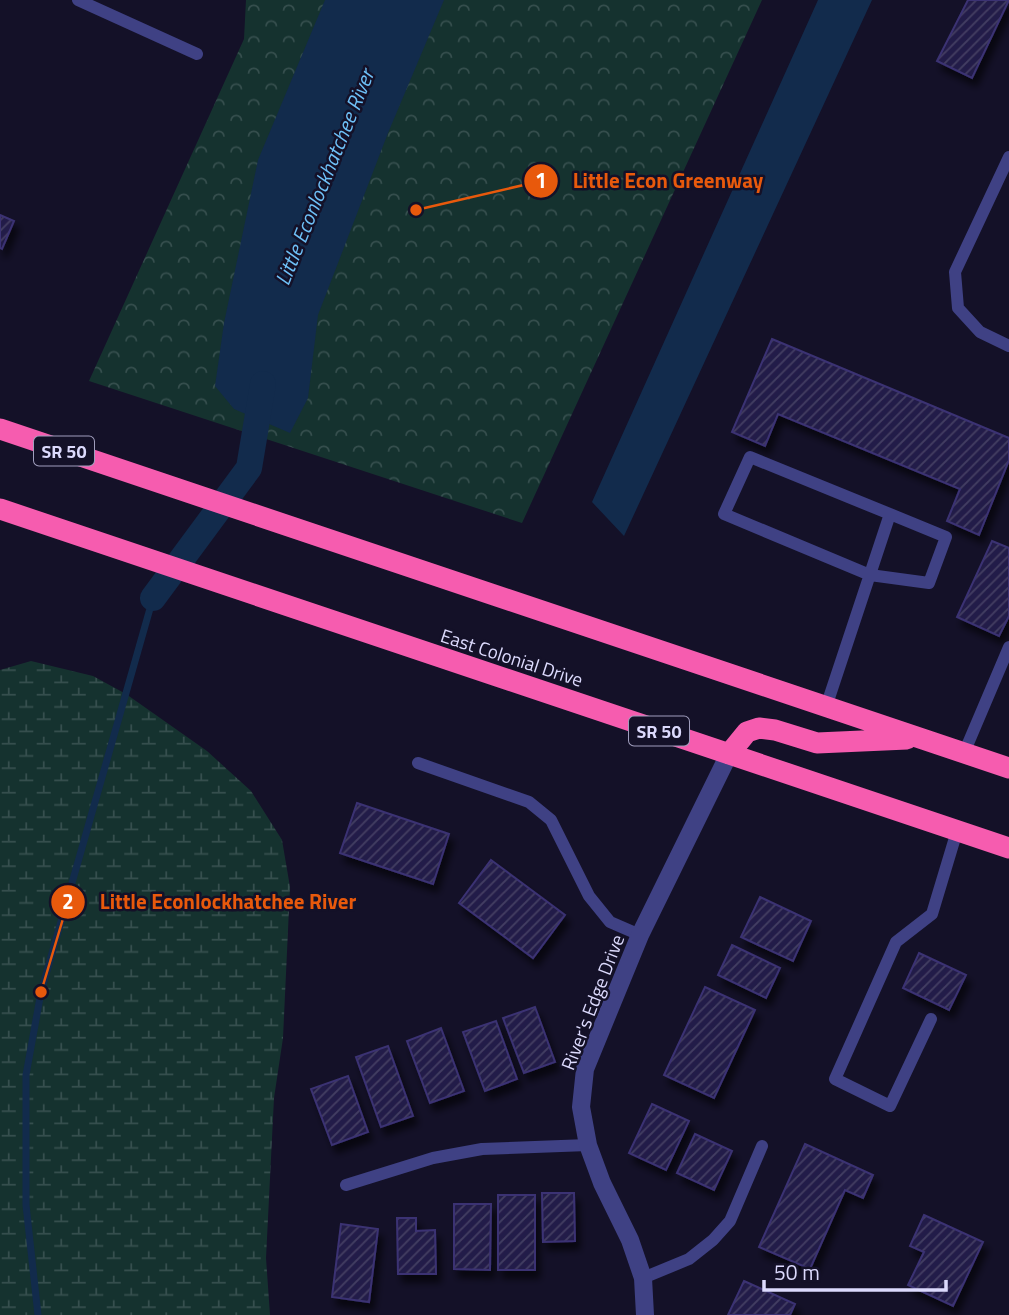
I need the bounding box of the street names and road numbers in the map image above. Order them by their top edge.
road number: SR 50 [34,436,94,466]
street label: East Colonial Drive [437,620,587,694]
road number: SR 50 [629,716,689,746]
street label: River's Edge Drive [553,930,631,1074]

